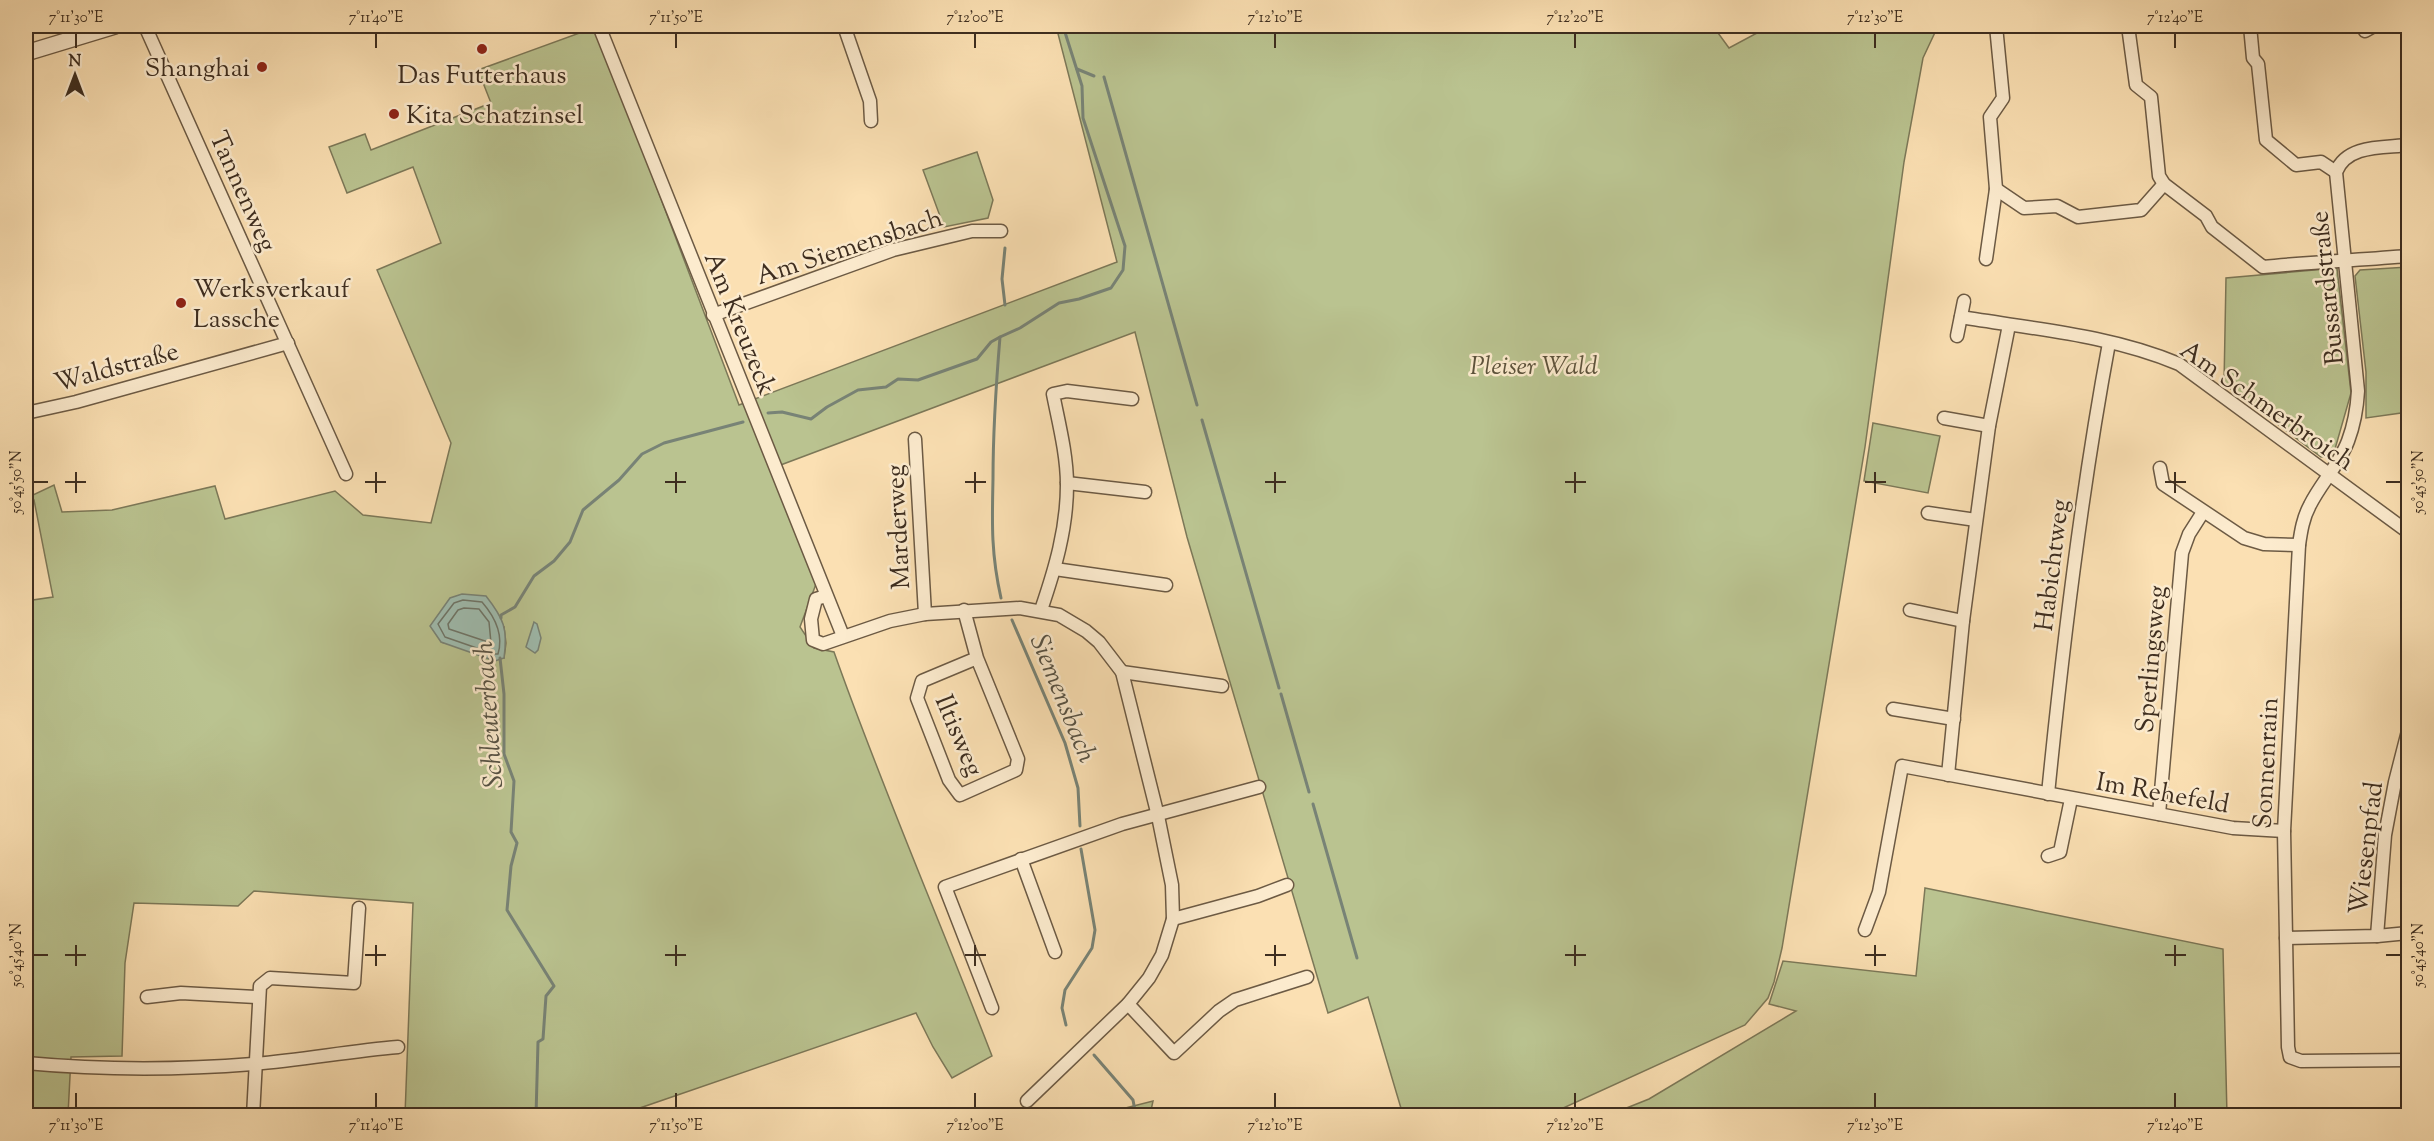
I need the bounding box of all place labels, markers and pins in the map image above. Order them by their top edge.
marker: Das Futterhaus [475,42,489,56]
place label: Shanghai [145,51,250,88]
place label: Das Futterhaus [398,58,566,95]
marker: Shanghai [255,60,269,74]
place label: Kita Schatzinsel [406,98,584,135]
marker: Kita Schatzinsel [387,107,401,121]
place label: Werksverkauf Lassche [193,272,351,339]
marker: Werksverkauf Lassche [174,296,188,310]

